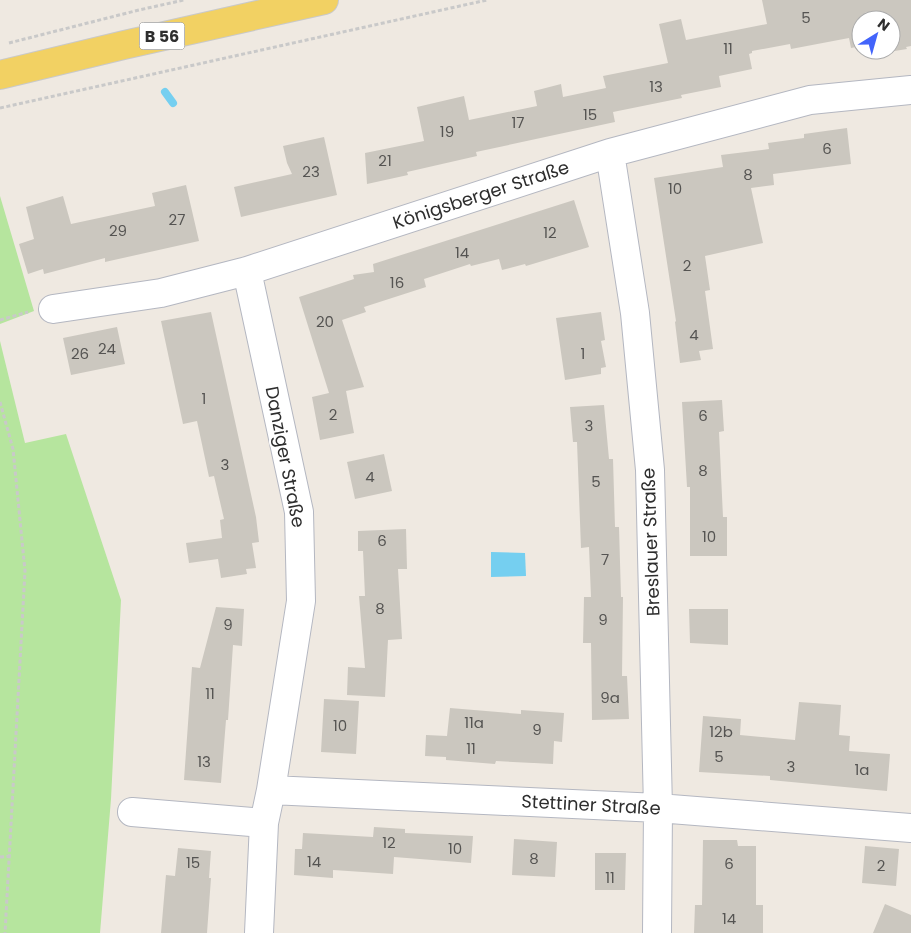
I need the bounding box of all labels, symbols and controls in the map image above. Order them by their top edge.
house number: 5 [801,7,811,28]
north arrow [851,10,901,60]
text: N [874,13,894,36]
road number: B 56 [140,22,184,50]
house number: 11 [723,38,733,59]
house number: 13 [649,76,663,97]
house number: 15 [583,104,597,125]
house number: 17 [512,112,525,133]
house number: 19 [440,121,454,142]
house number: 6 [822,138,832,159]
house number: 21 [378,150,392,171]
street label: Königsberger Straße [389,154,572,235]
house number: 23 [302,161,320,182]
house number: 8 [743,164,753,185]
house number: 10 [668,178,682,199]
house number: 27 [169,209,185,230]
house number: 29 [109,220,127,241]
house number: 12 [543,222,557,243]
house number: 14 [455,242,469,263]
house number: 2 [683,255,691,276]
house number: 16 [390,272,404,293]
house number: 20 [316,311,334,332]
house number: 4 [689,324,699,345]
house number: 24 [98,338,116,359]
house number: 26 [71,343,89,364]
house number: 1 [581,343,585,364]
street label: Danziger Straße [260,384,311,530]
house number: 1 [202,388,206,409]
house number: 2 [329,404,337,425]
house number: 6 [698,405,708,426]
house number: 3 [585,415,593,436]
house number: 3 [221,454,229,475]
house number: 8 [698,460,708,481]
house number: 4 [365,466,375,487]
street label: Breslauer Straße [635,467,666,617]
house number: 5 [591,471,601,492]
house number: 10 [702,526,716,547]
house number: 6 [377,530,387,551]
house number: 7 [601,549,609,570]
house number: 8 [375,598,385,619]
house number: 9 [598,609,608,630]
house number: 9 [223,614,233,635]
house number: 11 [205,683,215,704]
house number: 9a [600,687,620,708]
house number: 11a [464,712,484,733]
house number: 10 [333,715,347,736]
house number: 9 [532,719,542,740]
house number: 12b [709,721,733,742]
house number: 11 [466,738,476,759]
house number: 5 [714,746,724,767]
house number: 13 [197,751,211,772]
house number: 3 [787,756,795,777]
house number: 1a [855,759,869,780]
street label: Stettiner Straße [521,788,661,821]
house number: 12 [382,832,396,853]
house number: 10 [448,838,462,859]
house number: 8 [529,848,539,869]
house number: 14 [307,851,321,872]
house number: 15 [186,852,200,873]
house number: 6 [724,853,734,874]
house number: 2 [877,855,885,876]
house number: 11 [605,867,615,888]
house number: 14 [722,908,736,929]

